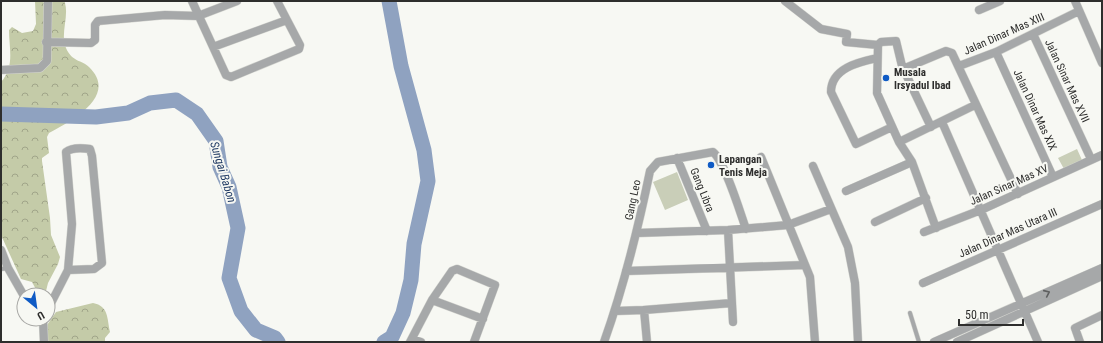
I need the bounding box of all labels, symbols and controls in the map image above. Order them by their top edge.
street label: Jalan Dinar Mas XIII [962,10,1046,58]
street label: Jalan Sinar Mas XVII [1042,38,1092,124]
place label: Musala Irsyadul Ibad [894,66,951,92]
street label: Jalan Dinar Mas XIX [1011,68,1059,152]
marker: Musala Irsyadul Ibad [881,73,891,83]
water label: Sungai Babon [207,140,239,205]
place label: Lapangan Tenis Meja [719,153,767,179]
marker: Lapangan Tenis Meja [706,160,716,170]
street label: Jalan Sinar Mas XV [968,162,1050,208]
street label: Gang Libra [687,166,717,214]
street label: Gang Leo [622,178,644,221]
street label: Jalan Dinar Mas Utara III [957,205,1059,261]
north arrow [16,287,56,327]
one-way arrow [1042,290,1050,298]
scale bar [959,301,1023,327]
text: U [35,308,47,323]
text: 50 m [965,308,989,322]

